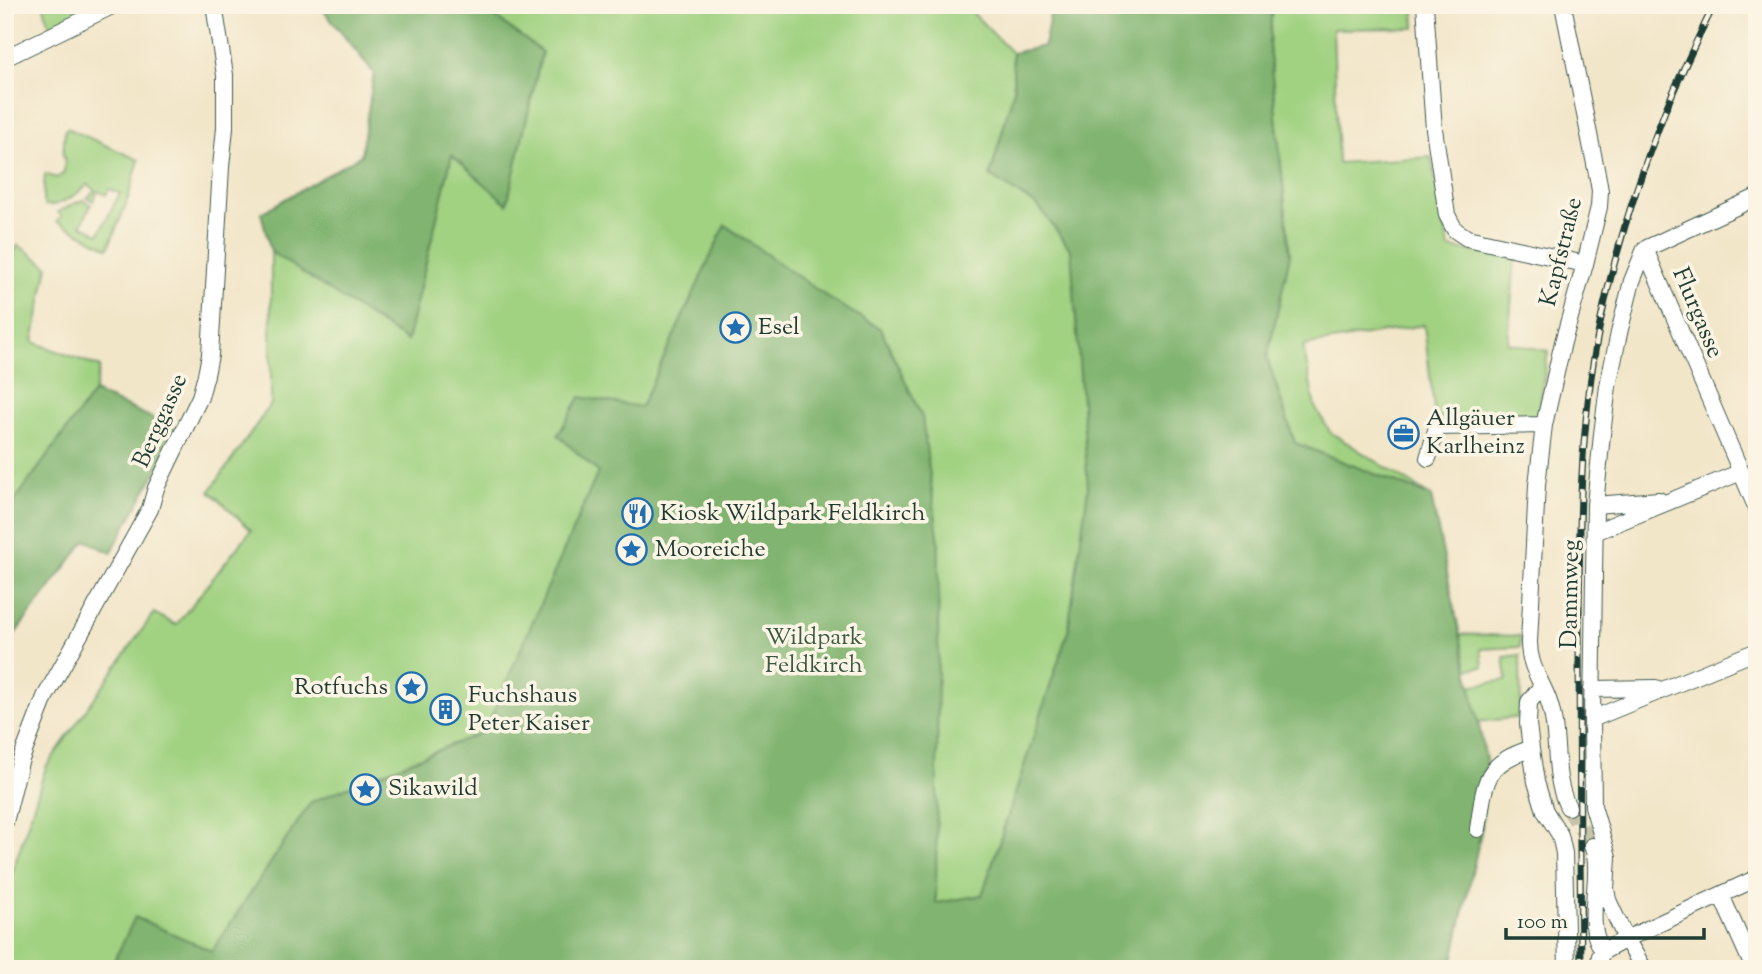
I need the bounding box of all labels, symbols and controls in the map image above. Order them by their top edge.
street label: Kapfstraße [1532,194,1592,310]
street label: Flurgasse [1663,262,1731,364]
place icon: Esel [718,311,752,345]
place label: Esel [758,311,800,345]
street label: Berggasse [125,369,197,473]
place label: Allgäuer Karlheinz [1426,402,1525,464]
office icon: Allgäuer Karlheinz [1386,416,1420,450]
restaurant icon: Kiosk Wildpark Feldkirch [620,497,654,531]
place label: Kiosk Wildpark Feldkirch [660,497,926,531]
place icon: Mooreiche [615,533,649,567]
place label: Mooreiche [655,533,766,567]
street label: Dammweg [1553,539,1589,649]
park label: Wildpark Feldkirch [765,621,863,683]
place label: Rotfuchs [294,671,388,705]
place icon: Rotfuchs [394,671,428,705]
place label: Fuchshaus Peter Kaiser [468,679,590,741]
building icon: Fuchshaus Peter Kaiser [428,693,462,727]
place icon: Sikawild [348,772,382,806]
place label: Sikawild [388,772,478,806]
scale bar [1506,897,1704,941]
text: 100 m [1517,908,1568,938]

